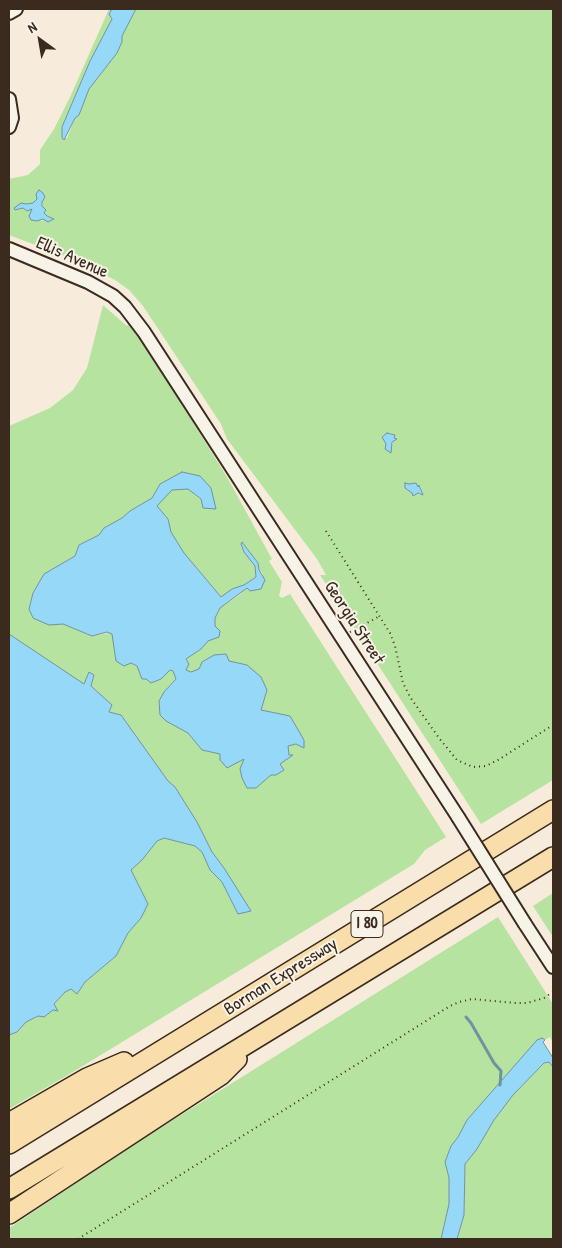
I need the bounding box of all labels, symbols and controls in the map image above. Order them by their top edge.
north arrow [15,15,65,65]
text: N [24,17,40,37]
street label: Ellis Avenue [33,233,111,283]
street label: Georgia Street [319,577,389,669]
road number: I 80 [351,911,383,938]
street label: Borman Expressway [220,934,342,1020]

